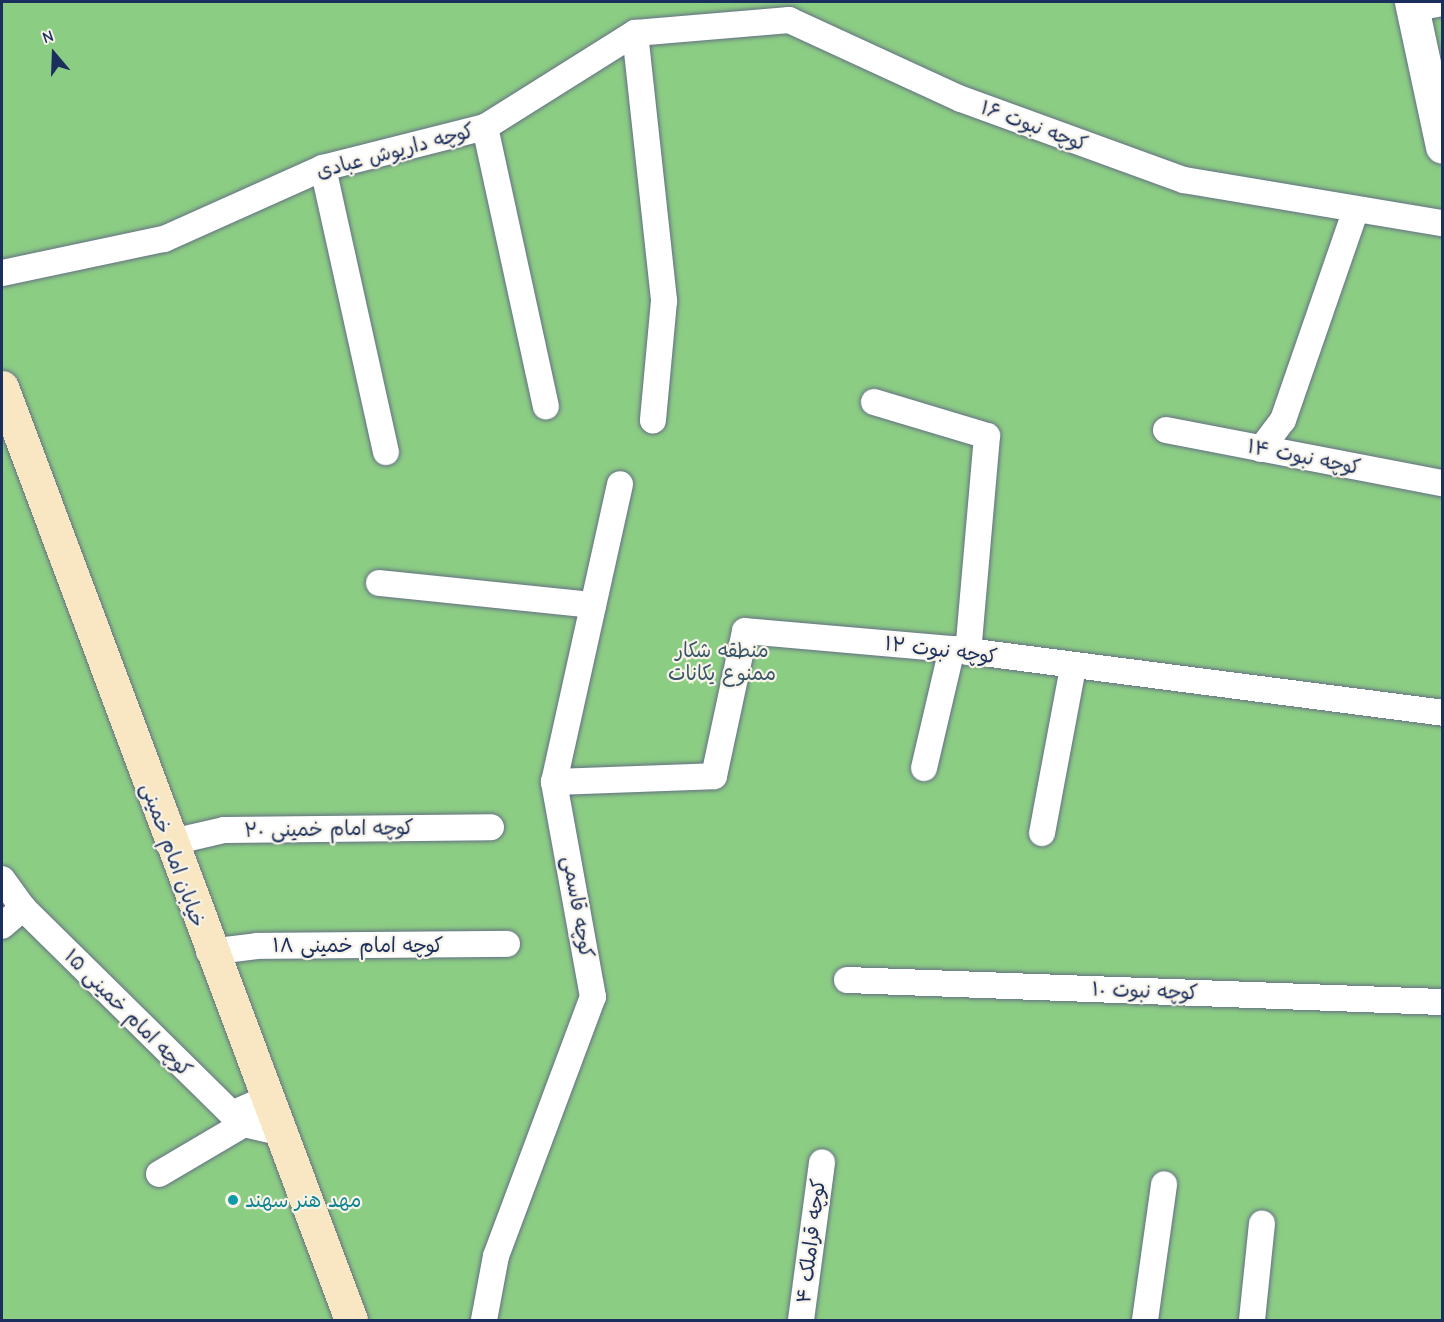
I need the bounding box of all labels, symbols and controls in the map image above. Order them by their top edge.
north arrow [24,24,84,84]
text: N [40,27,56,47]
street label: کوچه نبوت ۱۶ [977,96,1091,156]
street label: کوچه داریوش عبادی [314,118,476,184]
street label: کوچه نبوت ۱۴ [1245,434,1363,480]
street label: کوچه نبوت ۱۲ [883,631,999,669]
park label: منطقه شکار ممنوع یکانات [668,638,776,685]
street label: خیابان امام خمینی [136,780,210,930]
street label: کوچه امام خمینی ۲۰ [244,816,414,842]
street label: کوچه قاسمی [557,854,599,960]
street label: کوچه امام خمینی ۱۸ [273,933,443,957]
street label: کوچه امام خمینی ۱۵ [59,944,197,1082]
street label: کوچه نبوت ۱۰ [1091,977,1199,1005]
street label: کوچه قراملک ۴ [791,1177,831,1305]
place label: مهد هنر سهند [245,1188,361,1212]
marker: مهد هنر سهند [226,1193,240,1207]

